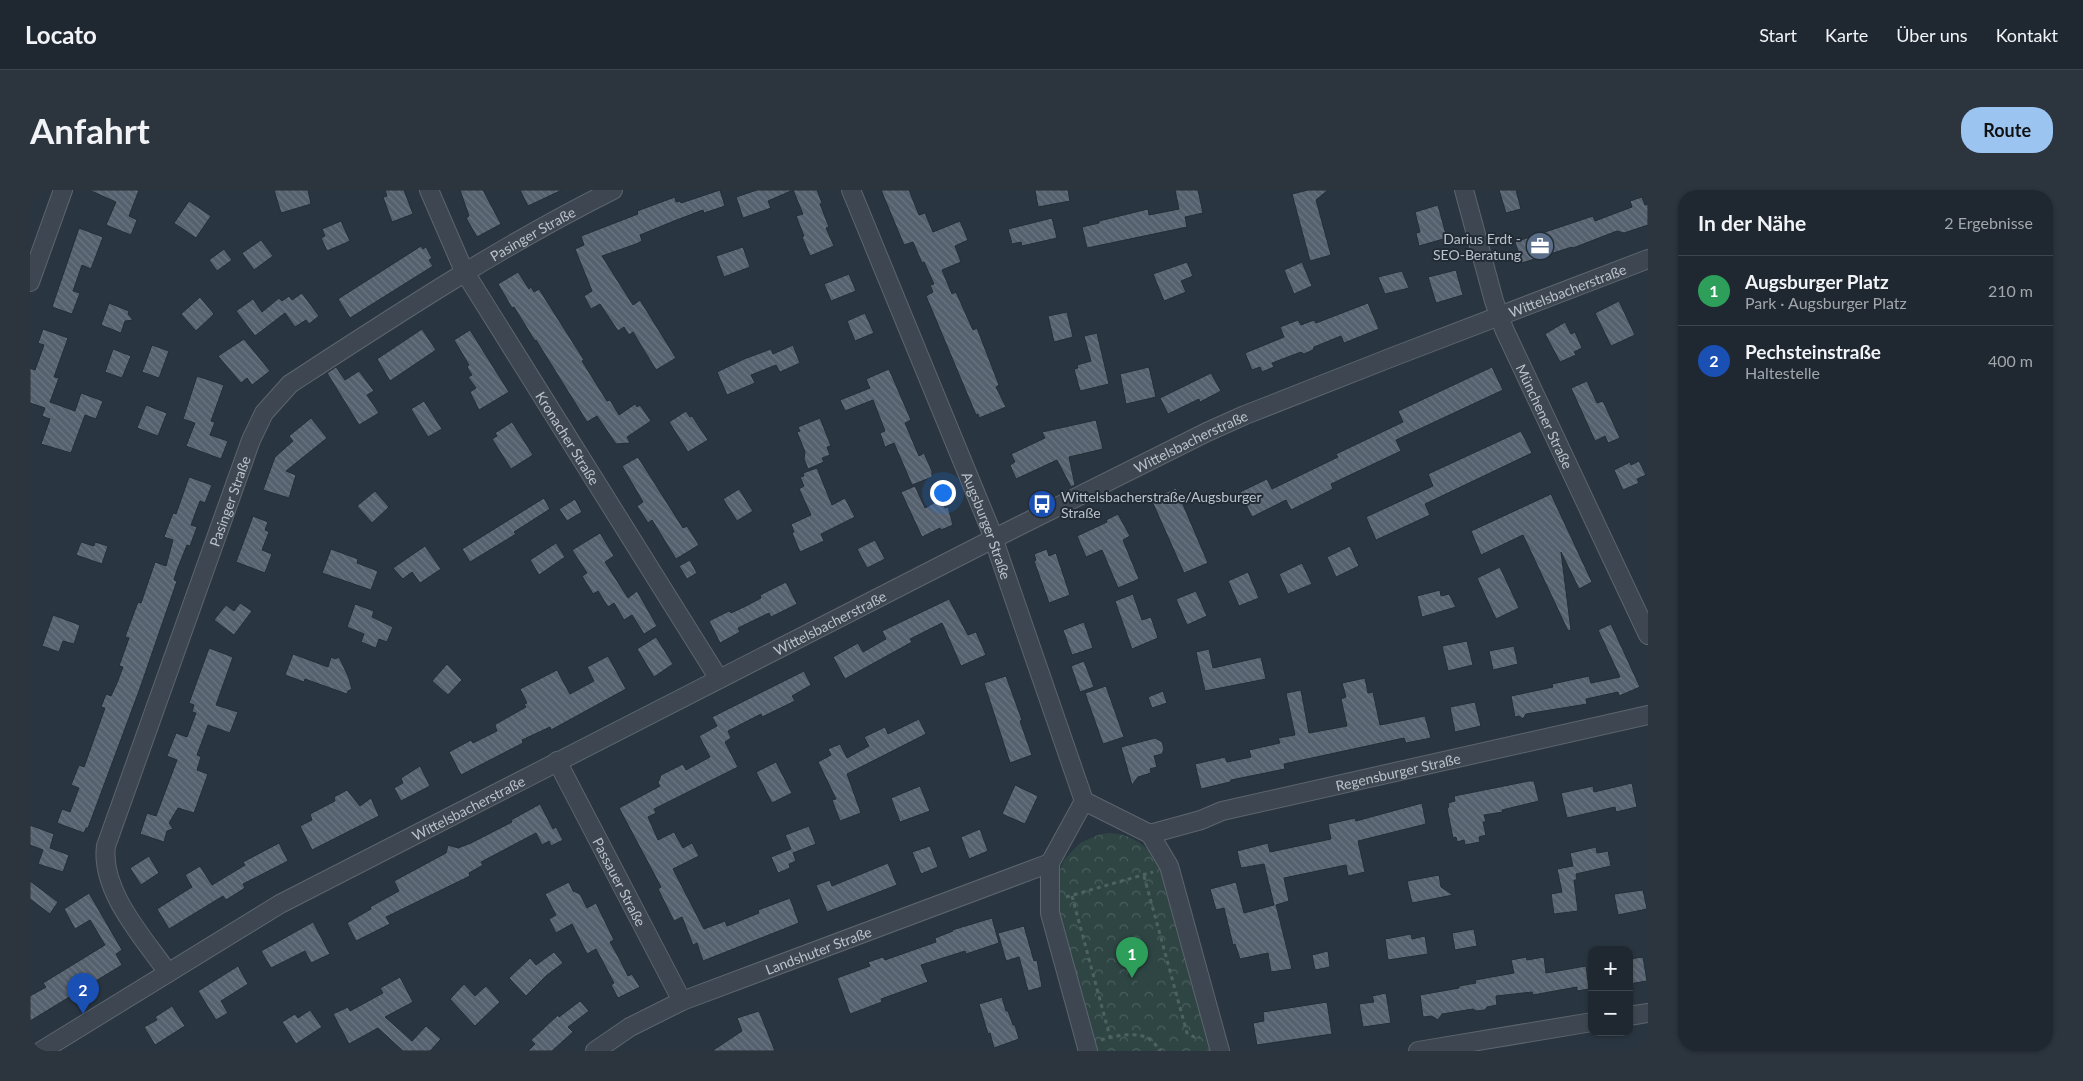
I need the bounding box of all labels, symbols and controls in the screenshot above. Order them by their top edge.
text: Locato [25,20,97,49]
text: Start [1759,24,1797,46]
text: Karte [1825,24,1868,46]
text: Über uns [1896,24,1968,46]
text: Kontakt [1996,24,2058,46]
button: Route [1961,107,2053,153]
text: Anfahrt [30,109,150,151]
street label: Pasinger Straße [487,203,578,264]
text: In der Nähe [1698,210,1806,235]
text: 2 Ergebnisse [1944,213,2033,232]
place label: Darius Erdt - SEO-Beratung [1433,230,1521,263]
office icon: Darius Erdt - SEO-Beratung [1525,231,1555,261]
street label: Wittelsbacherstraße [1506,260,1628,320]
text: Augsburger Platz [1745,270,1889,293]
text: 1 [1709,281,1719,300]
text: 210 m [1988,281,2033,300]
text: Park · Augsburger Platz [1745,293,1907,312]
text: Pechsteinstraße [1745,340,1881,363]
text: 2 [1709,351,1719,370]
text: 400 m [1988,351,2033,370]
street label: Münchener Straße [1513,361,1577,471]
text: Haltestelle [1745,363,1820,382]
street label: Kronacher Straße [533,388,604,488]
street label: Wittelsbacherstraße [1131,407,1250,476]
street label: Pasinger Straße [205,453,253,549]
street label: Augsburger Straße [959,469,1015,581]
your location [930,480,956,506]
place label: Wittelsbacherstraße/Augsburger Straße [1061,488,1262,521]
bus stop icon: Wittelsbacherstraße/Augsburger Straße [1027,489,1057,519]
street label: Wittelsbacherstraße [770,587,889,659]
street label: Regensburger Straße [1334,749,1462,794]
street label: Wittelsbacherstraße [409,772,527,844]
street label: Passauer Straße [590,834,650,929]
street label: Landshuter Straße [763,922,874,978]
pin: 1 [1116,937,1148,978]
map controls [1588,946,1633,1036]
button: + [1588,946,1633,991]
pin: 2 [67,973,99,1014]
button: − [1588,991,1633,1036]

